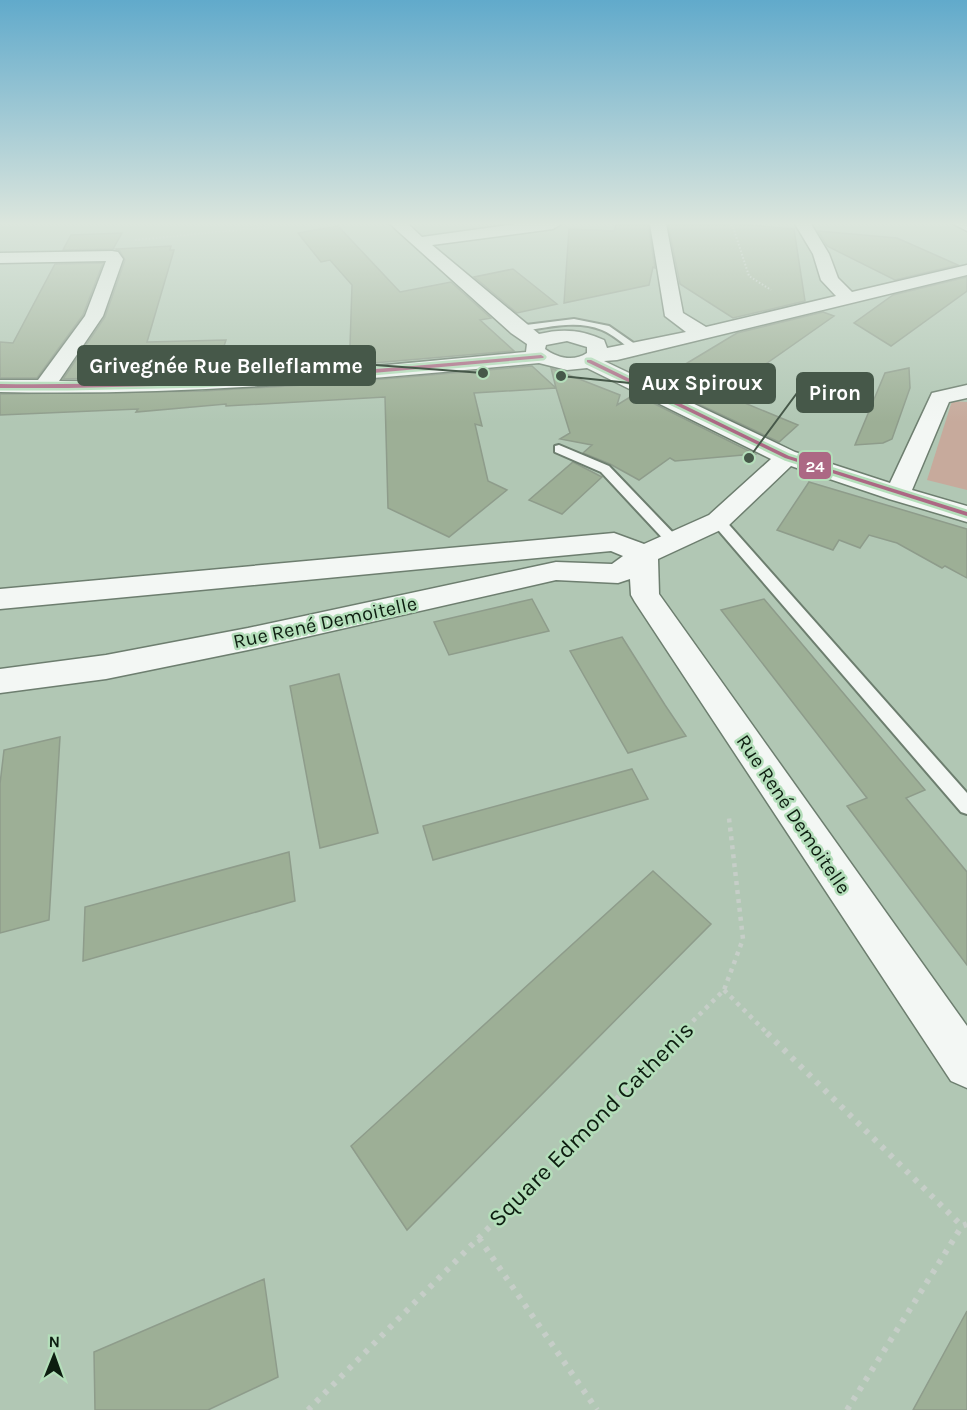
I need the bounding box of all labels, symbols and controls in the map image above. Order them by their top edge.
callout: Grivegnée Rue Belleflamme [78,346,375,385]
text: Grivegnée Rue Belleflamme [89,354,363,378]
callout: Aux Spiroux [630,364,775,403]
text: Aux Spiroux [641,371,763,395]
callout: Piron [797,373,873,412]
text: Piron [809,381,861,405]
line badge: 24 [798,451,832,480]
text: 24 [805,457,825,476]
street label: Rue René Demoitelle [231,592,419,653]
street label: Rue René Demoitelle [732,730,855,898]
street label: Square Edmond Cathenis [483,1016,699,1232]
north arrow [24,1326,84,1386]
text: N [48,1332,60,1351]

